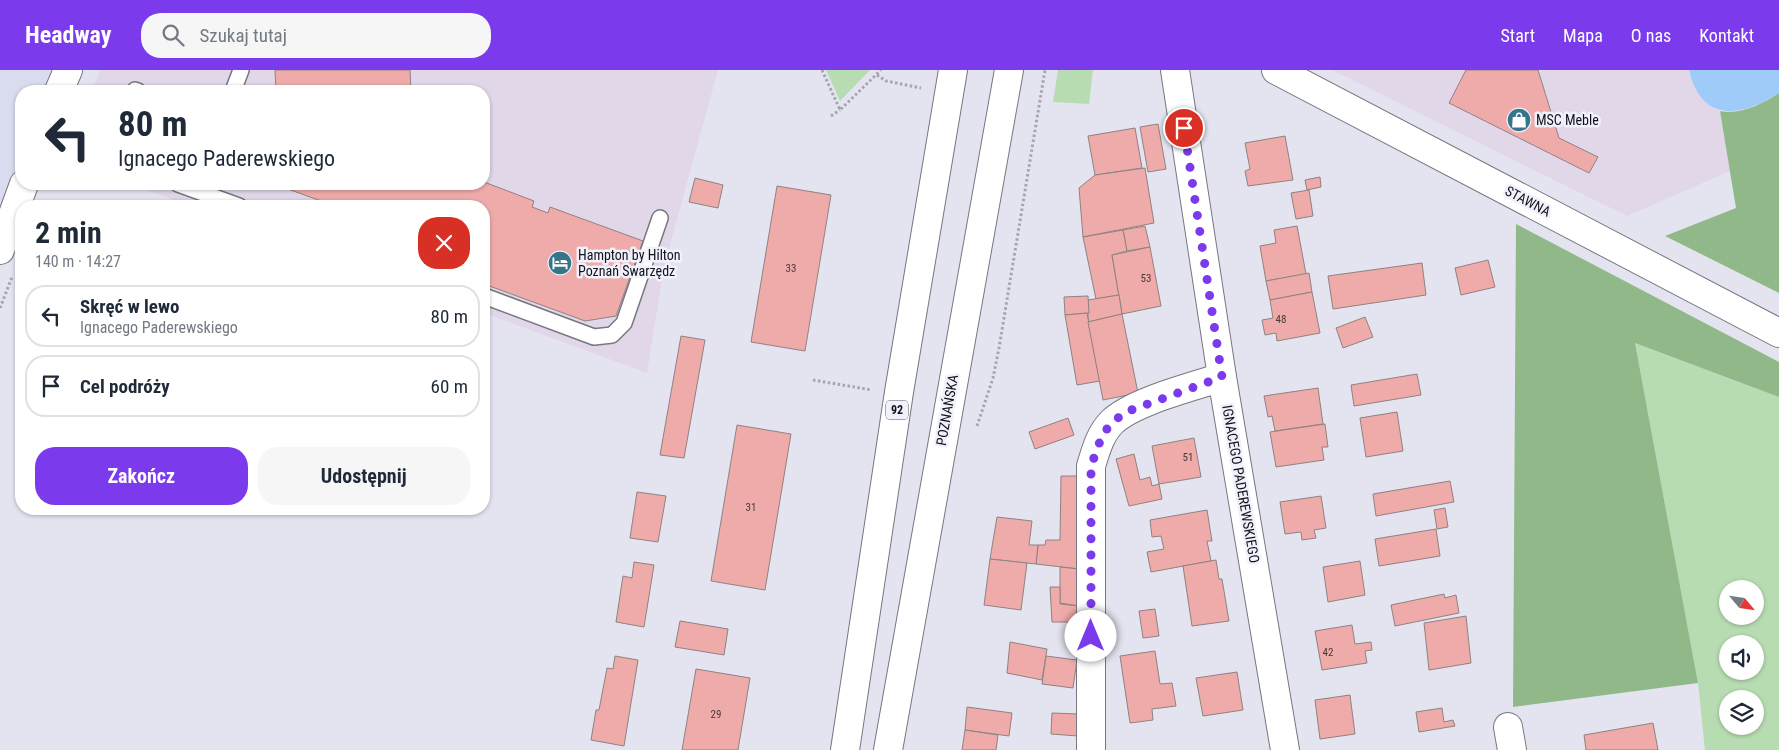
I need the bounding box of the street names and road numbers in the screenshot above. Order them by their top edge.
street label: STAWNA [1503,182,1553,220]
street label: POZNAŃSKA [932,373,961,447]
road number: 92 [886,400,908,420]
street label: IGNACEGO PADEREWSKIEGO [1219,404,1263,564]

